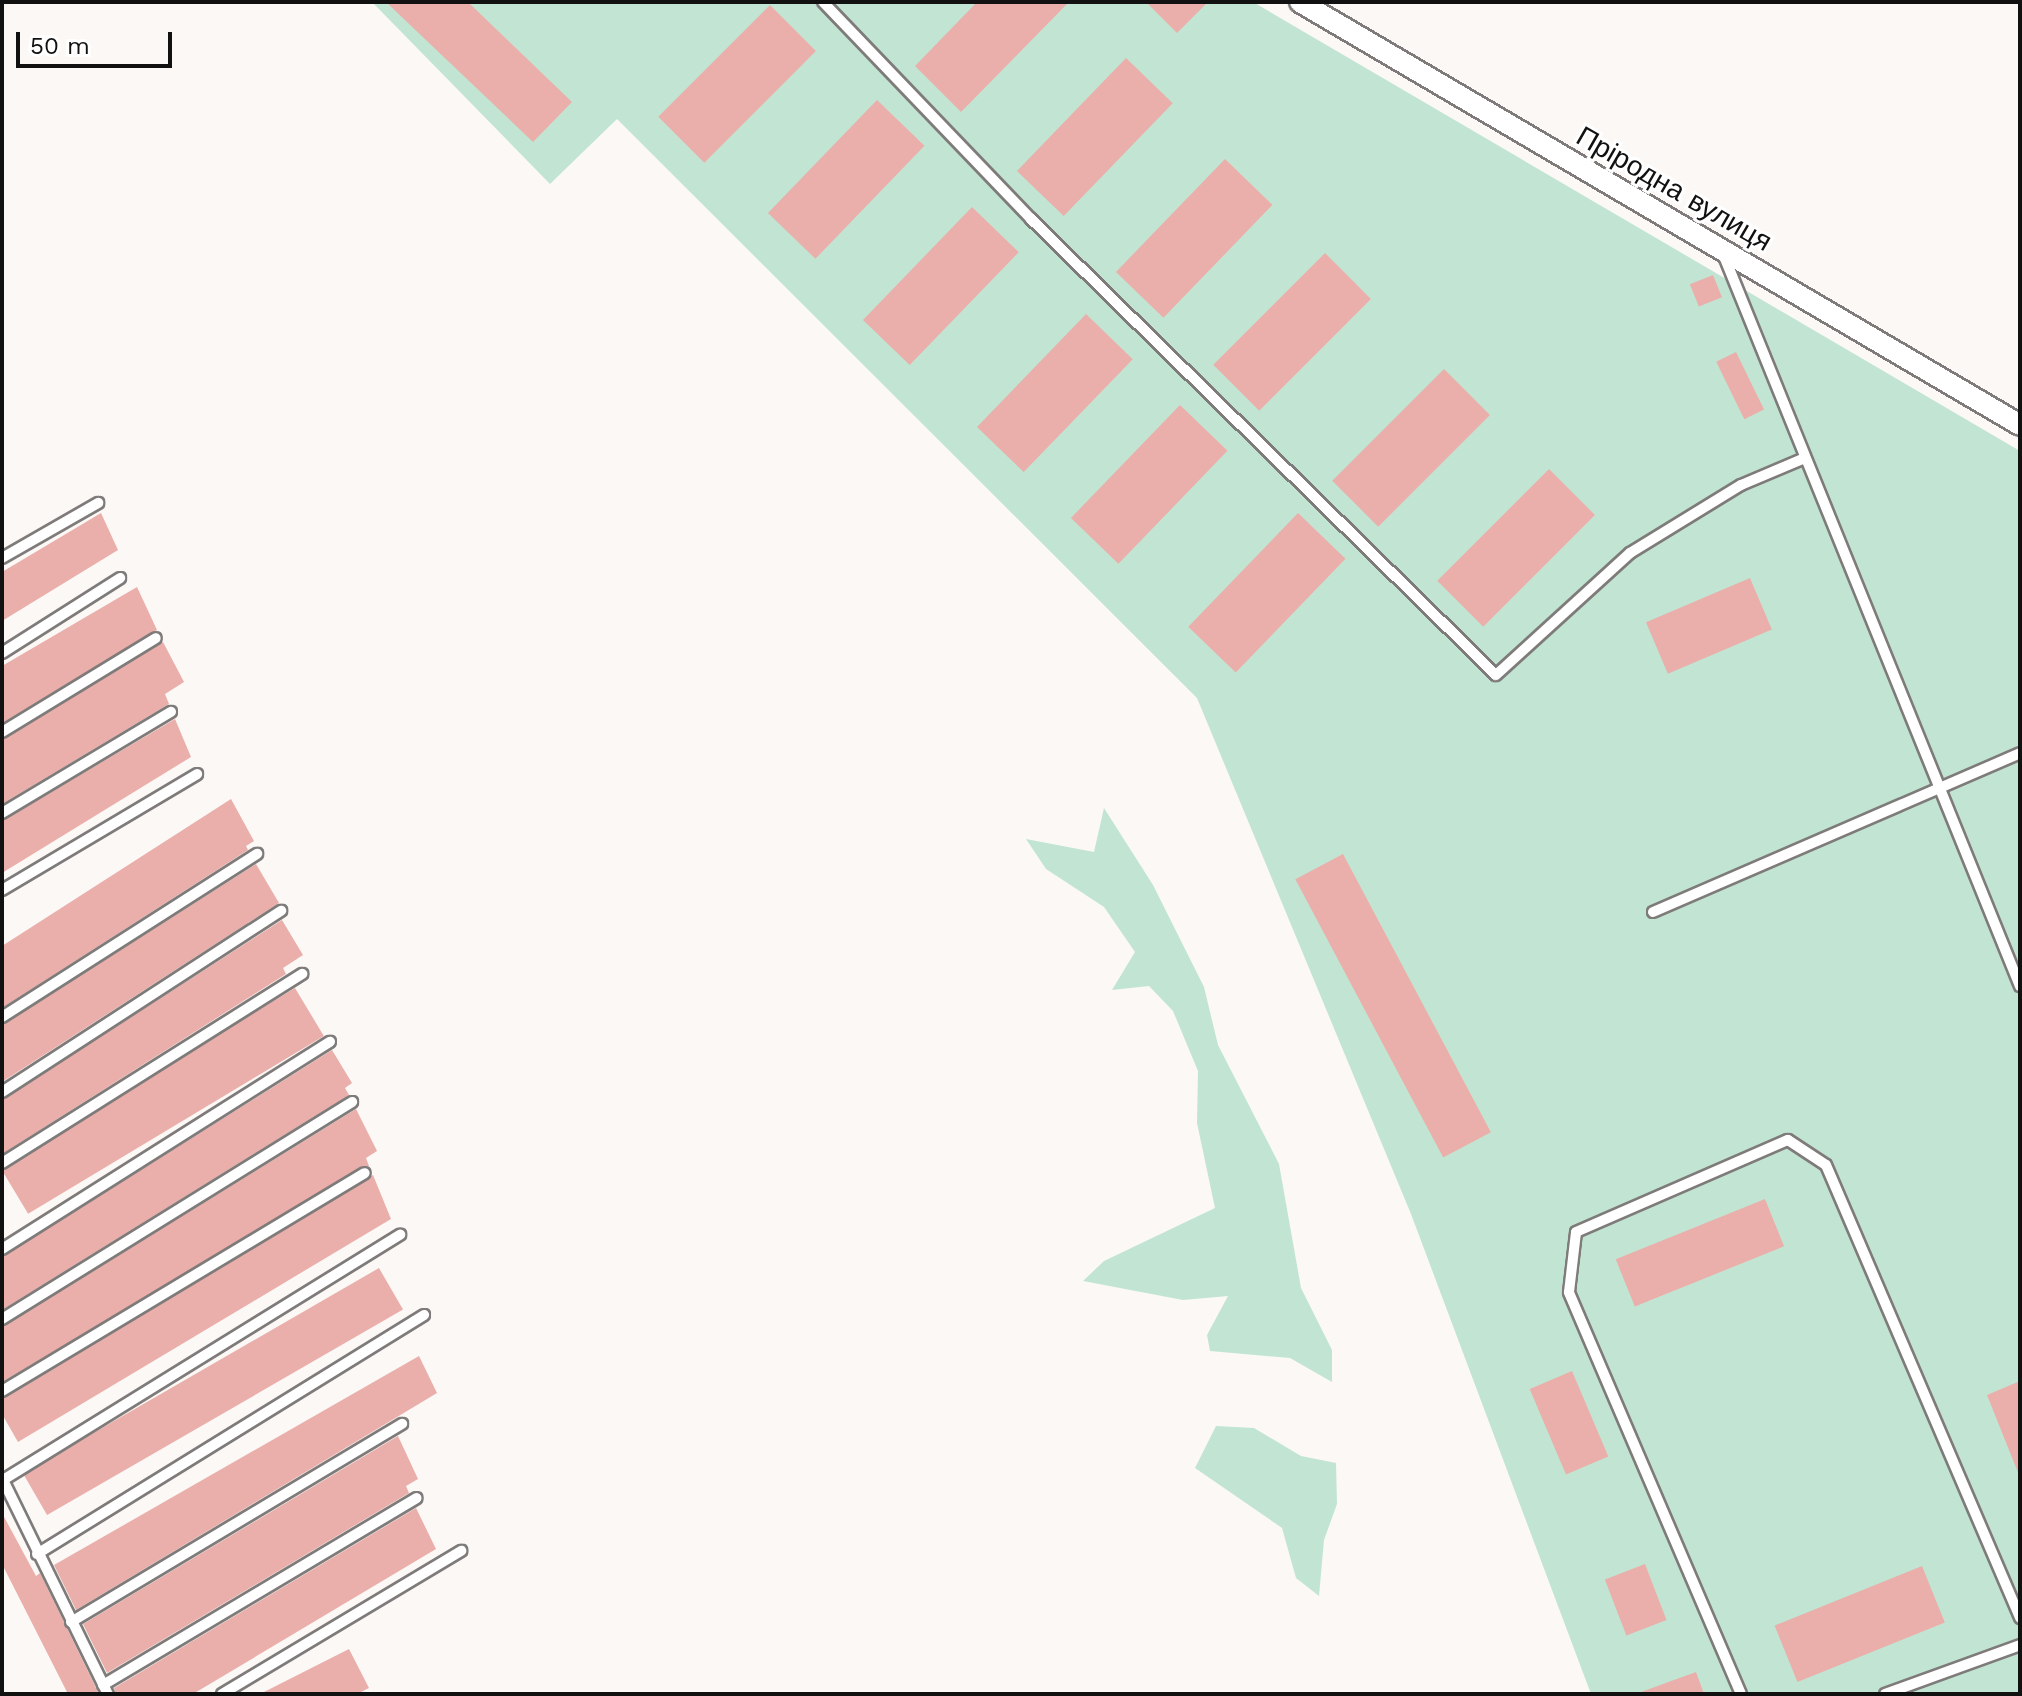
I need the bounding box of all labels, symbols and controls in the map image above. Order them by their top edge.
scale bar [20,16,176,66]
text: 50 m [30,32,90,60]
street label: Пріродна вулиця [1570,119,1778,259]

